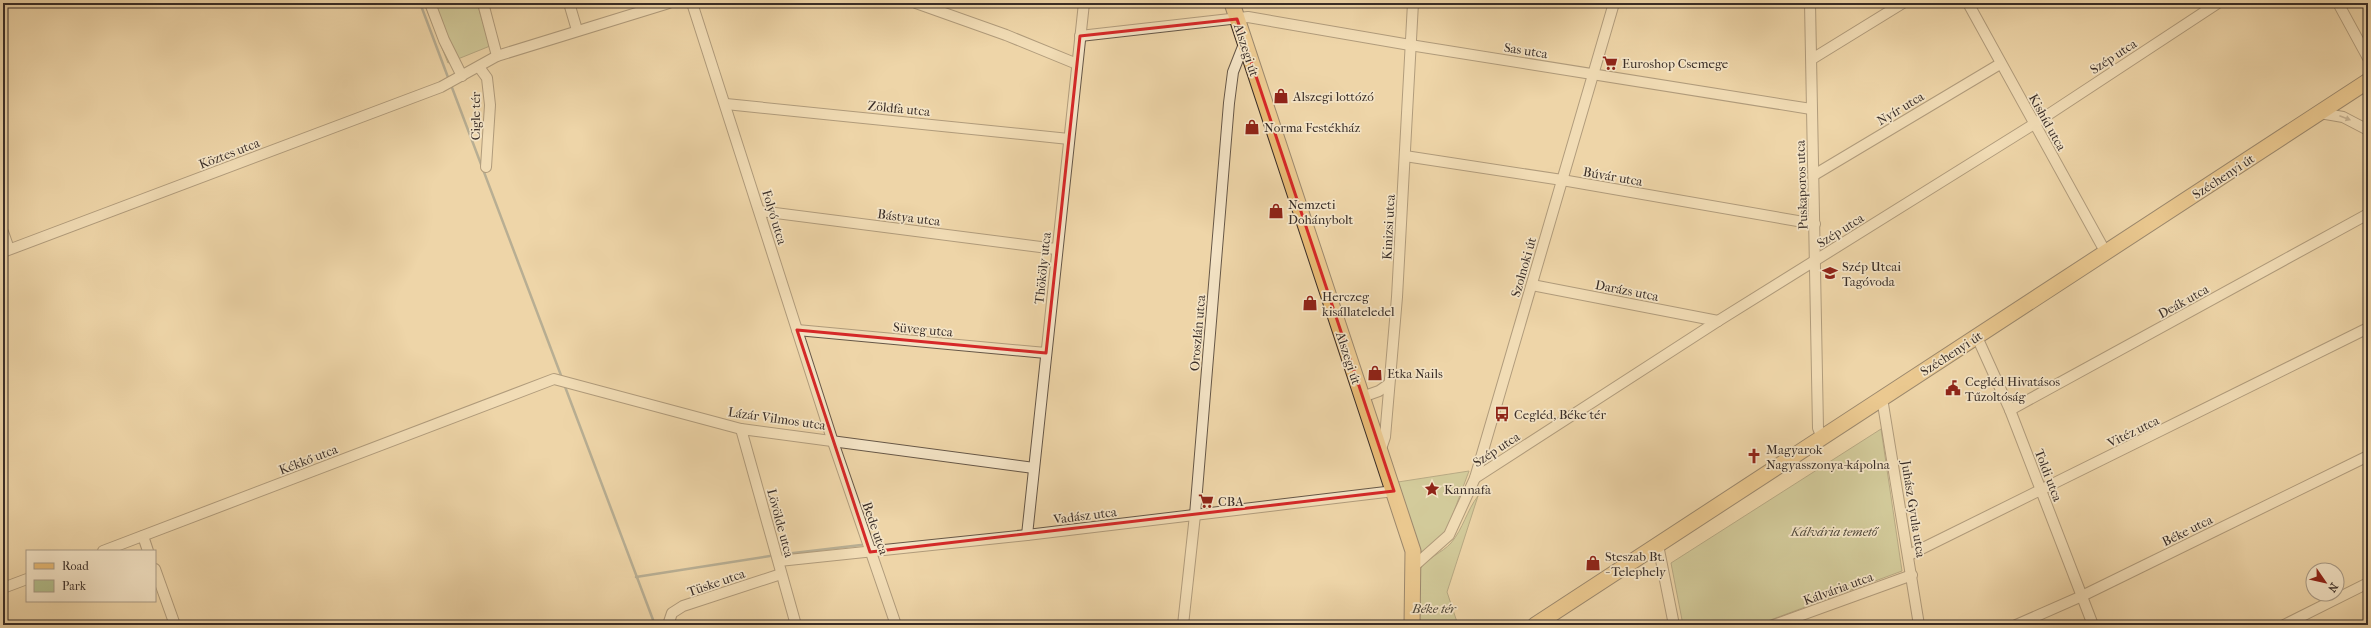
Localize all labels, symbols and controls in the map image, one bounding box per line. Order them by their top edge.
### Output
street label: Alszegi út [1231,21,1262,79]
street label: Szép utca [2087,35,2140,77]
street label: Sas utca [1503,40,1550,61]
supermarket icon: Euroshop Csemege [1601,54,1619,72]
place label: Euroshop Csemege [1622,56,1729,71]
shop icon: Alszegi lottózó [1272,87,1290,105]
street label: Nyír utca [1874,88,1927,128]
place label: Alszegi lottózó [1292,89,1374,104]
street label: Cigle tér [468,91,483,140]
street label: Kishíd utca [2026,91,2070,154]
street label: Zöldfa utca [867,98,932,119]
one-way arrow [2340,116,2352,122]
shop icon: Norma Festékház [1243,118,1261,136]
place label: Norma Festékház [1264,120,1360,135]
street label: Köztes utca [197,135,263,172]
street label: Puskaporos utca [1792,139,1811,230]
street label: Széchenyi út [2189,151,2257,202]
street label: Búvár utca [1582,164,1645,189]
street label: Folyó utca [759,188,790,247]
street label: Kinizsi utca [1379,193,1398,260]
place label: Nemzeti Dohánybolt [1288,197,1354,227]
shop icon: Nemzeti Dohánybolt [1267,202,1285,220]
street label: Bástya utca [877,206,942,229]
street label: Szép utca [1814,210,1867,251]
street label: Thököly utca [1031,230,1054,305]
street label: Szolnoki út [1508,235,1539,299]
place label: Szép Utcai Tagóvoda [1842,259,1901,289]
school or university icon: Szép Utcai Tagóvoda [1821,264,1839,282]
street label: Darázs utca [1594,277,1661,304]
street label: Deák utca [2155,281,2212,321]
place label: Herczeg kisállateledel [1322,289,1395,319]
street label: Oroszlán utca [1187,293,1208,372]
shop icon: Herczeg kisállateledel [1301,294,1319,312]
street label: Süveg utca [892,319,954,340]
street label: Széchenyi út [1917,328,1985,379]
street label: Alszegi út [1333,329,1364,387]
shop icon: Etka Nails [1366,364,1384,382]
place label: Etka Nails [1387,366,1443,381]
place label: Cegléd Hivatásos Tűzoltóság [1965,374,2060,404]
public building icon: Cegléd Hivatásos Tűzoltóság [1944,379,1962,397]
street label: Lázár Vilmos utca [727,404,828,433]
bus stop icon: Cegléd, Béke tér [1493,405,1511,423]
place label: Cegléd, Béke tér [1514,407,1607,422]
street label: Vitéz utca [2104,412,2162,451]
street label: Szép utca [1470,428,1523,470]
street label: Kékkő utca [277,441,341,478]
place label: Magyarok Nagyasszonya-kápolna [1766,442,1891,472]
church icon: Magyarok Nagyasszonya-kápolna [1745,447,1763,465]
street label: Toldi utca [2032,447,2066,504]
street label: Juhász Gyula utca [1898,458,1929,560]
place icon: Kannafa [1423,480,1441,498]
place label: Kannafa [1444,482,1492,497]
street label: Lövölde utca [764,487,797,560]
supermarket icon: CBA [1197,492,1215,510]
place label: CBA [1218,494,1244,509]
street label: Bede utca [860,500,892,557]
street label: Vadász utca [1052,504,1119,527]
street label: Béke utca [2160,511,2216,549]
park label: Kálvária temető [1790,524,1880,539]
place label: Steszab Bt. - Telephely [1605,549,1667,579]
legend [26,550,156,602]
shop icon: Steszab Bt. - Telephely [1584,554,1602,572]
text: Road [62,559,89,573]
north arrow [2305,562,2345,602]
street label: Tüske utca [685,565,748,599]
street label: Kálvária utca [1801,569,1876,608]
text: Park [62,579,87,593]
text: N [2325,580,2341,595]
park label: Béke tér [1411,601,1457,616]

